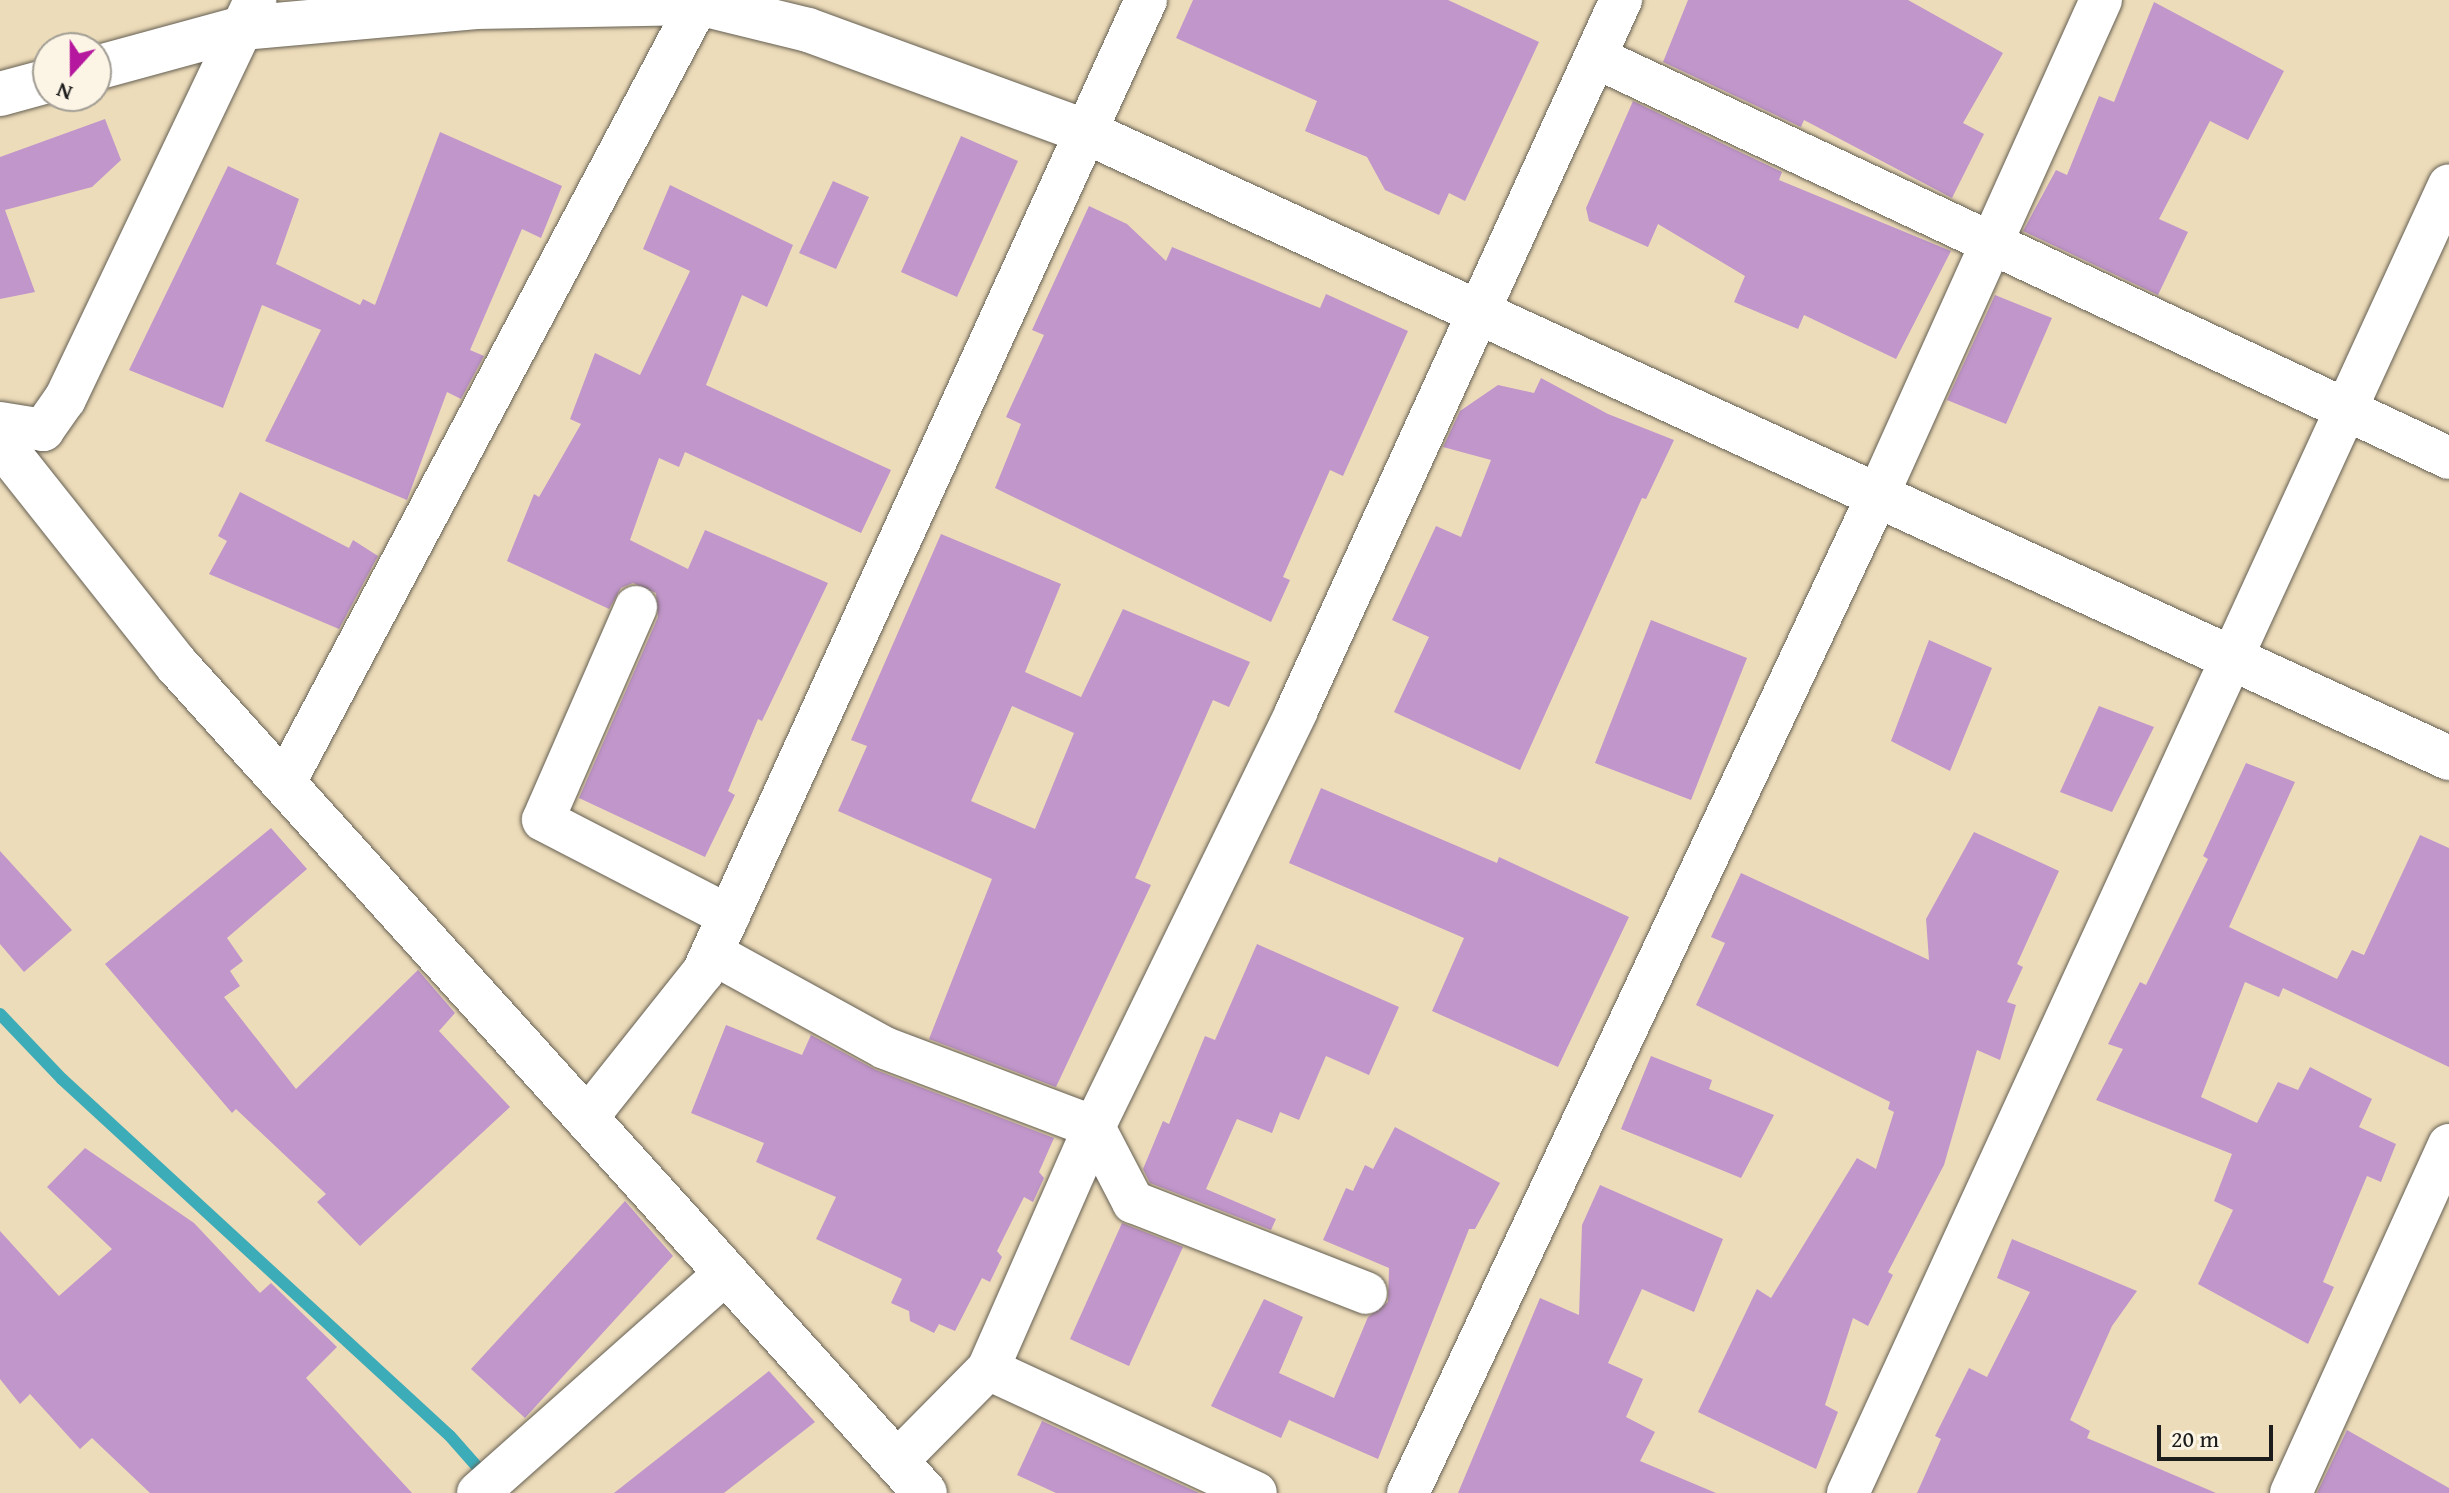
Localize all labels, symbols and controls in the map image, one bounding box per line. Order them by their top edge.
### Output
north arrow [32,32,112,112]
text: N [52,75,77,110]
scale bar [2161,1409,2277,1459]
text: 20 m [2171,1421,2219,1456]

